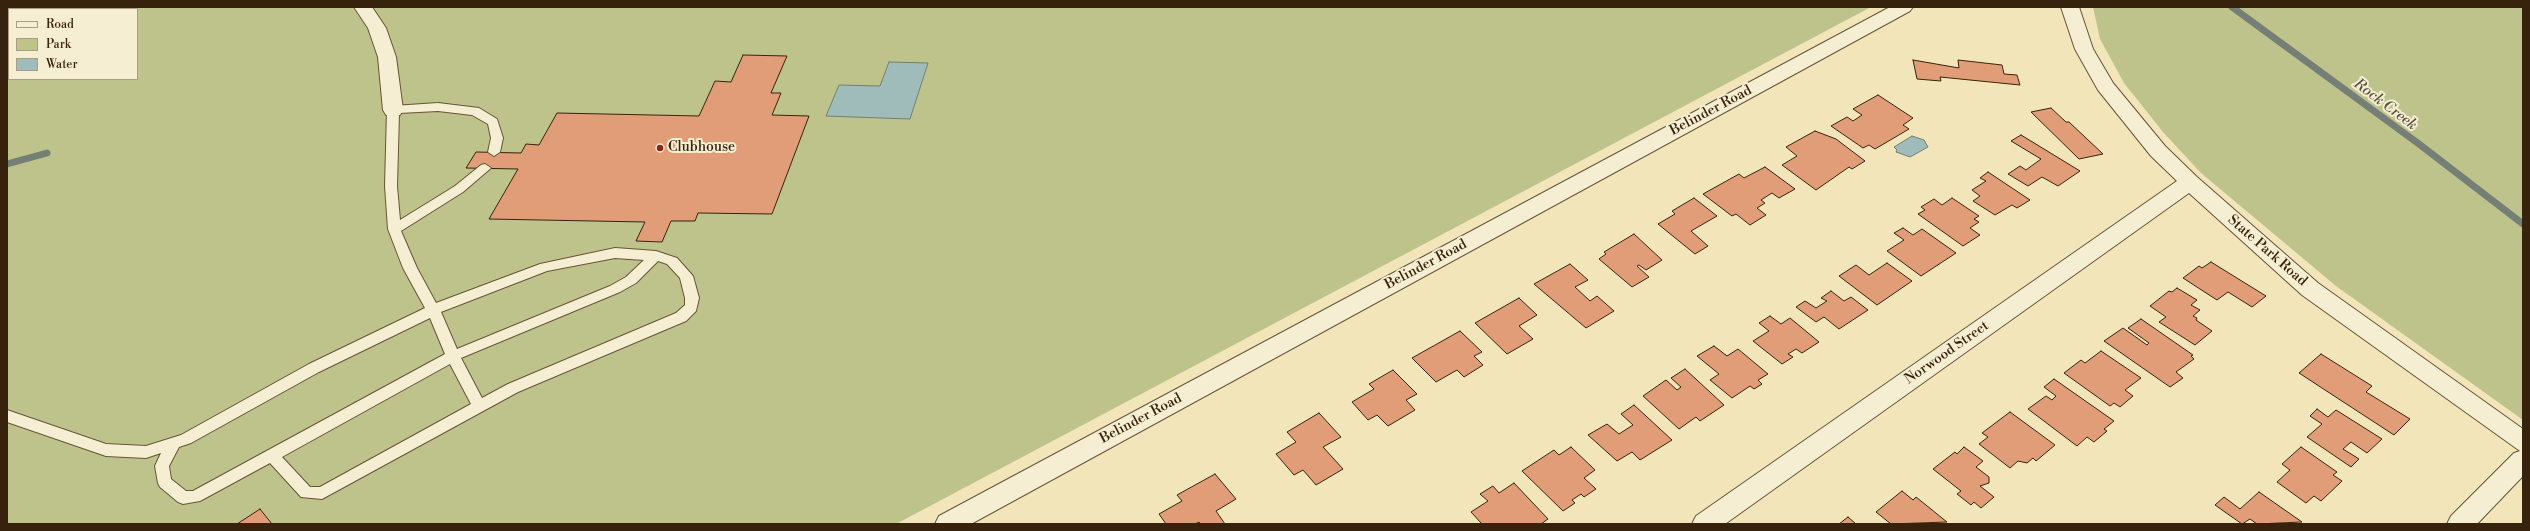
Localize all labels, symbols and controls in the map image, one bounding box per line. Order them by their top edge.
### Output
legend [8,8,138,80]
text: Road [46,17,74,32]
text: Park [46,37,71,52]
text: Water [46,57,78,72]
water label: Rock Creek [2350,75,2420,135]
street label: Belinder Road [1667,82,1755,140]
place label: Clubhouse [668,140,735,156]
marker: Clubhouse [655,143,665,153]
street label: State Park Road [2224,212,2310,290]
street label: Belinder Road [1382,236,1470,294]
street label: Norwood Street [1902,318,1992,388]
street label: Belinder Road [1097,390,1185,448]

